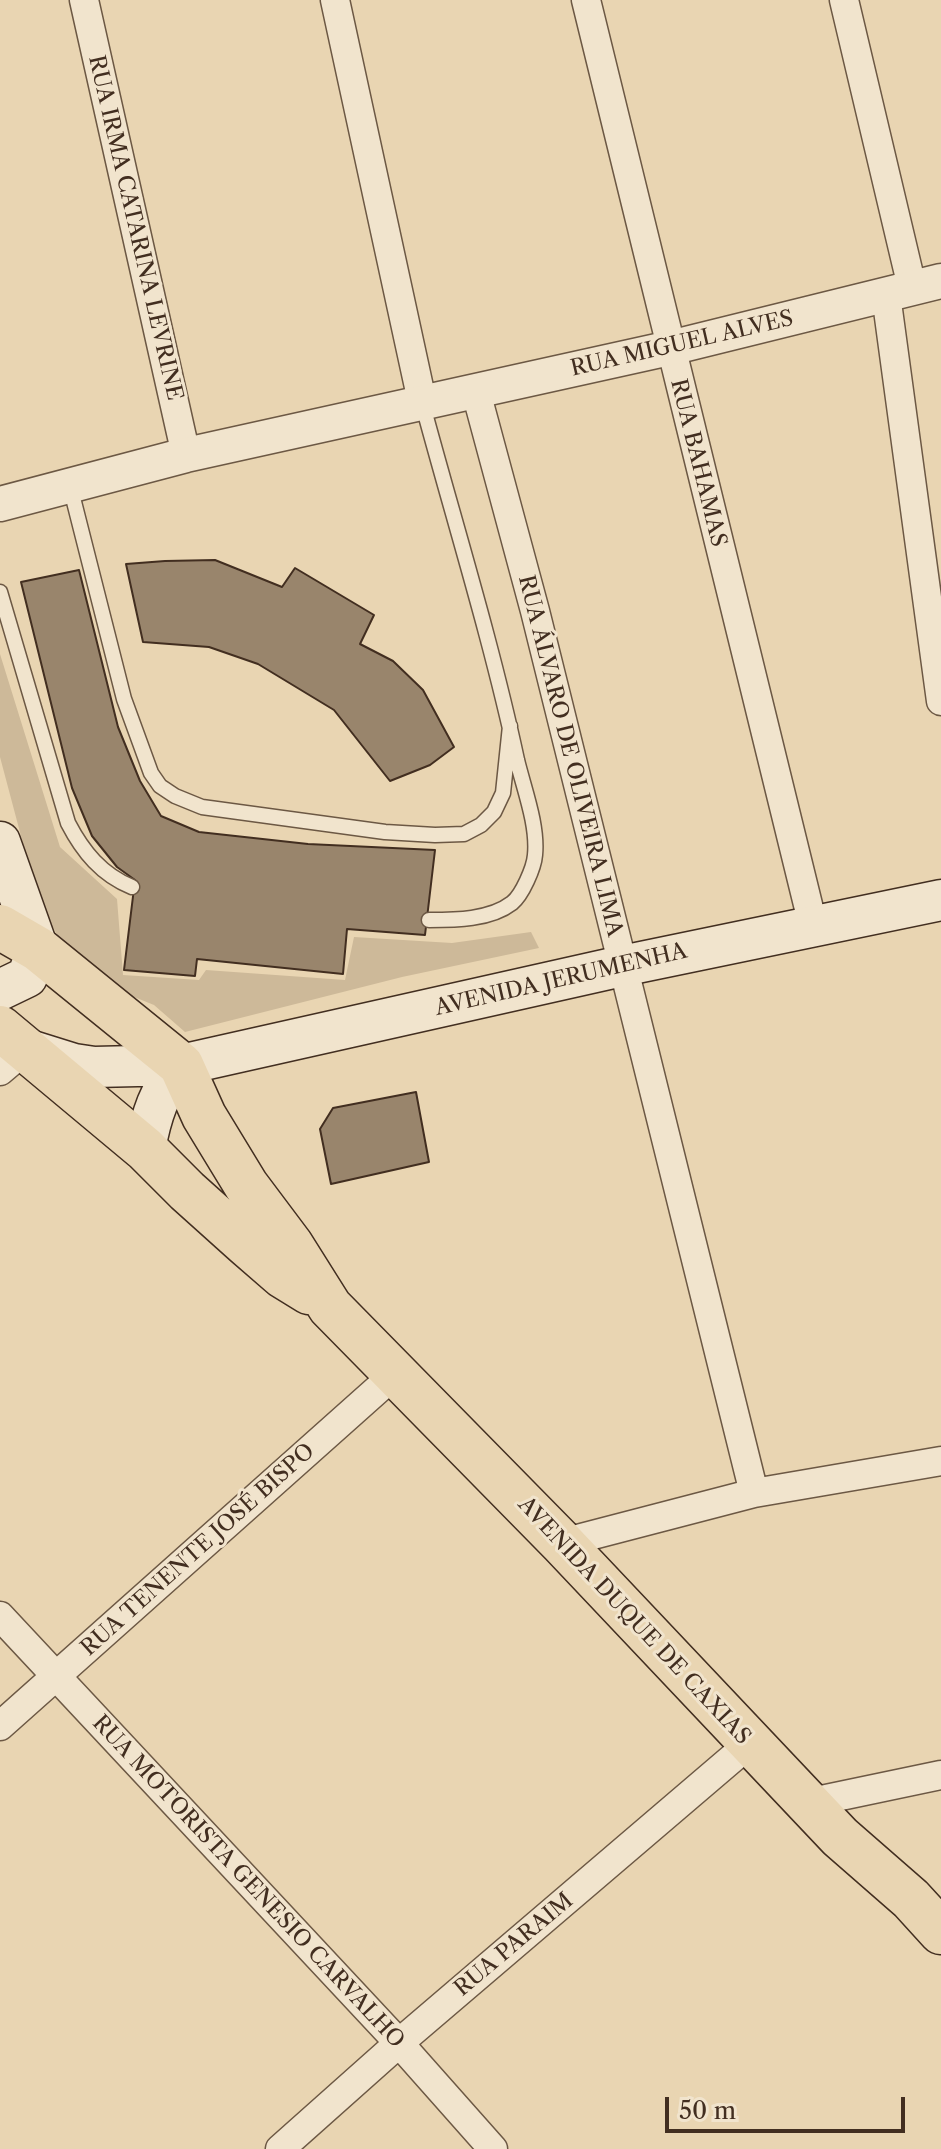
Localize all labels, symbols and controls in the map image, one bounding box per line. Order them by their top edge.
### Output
street label: RUA IRMA CATARINA LEVRINE [82,53,188,403]
street label: RUA MIGUEL ALVES [568,306,796,382]
street label: RUA BAHAMAS [664,376,732,550]
street label: RUA ÁLVARO DE OLIVEIRA LIMA [512,572,628,940]
street label: AVENIDA JERUMENHA [432,938,690,1022]
street label: RUA TENENTE JOSÉ BISPO [76,1438,320,1662]
street label: AVENIDA DUQUE DE CAXIAS [512,1492,756,1750]
street label: RUA MOTORISTA GENESIO CARVALHO [86,1710,410,2054]
street label: RUA PARAIM [449,1888,579,2002]
scale bar [669,2081,909,2131]
text: 50 m [679,2096,736,2125]

